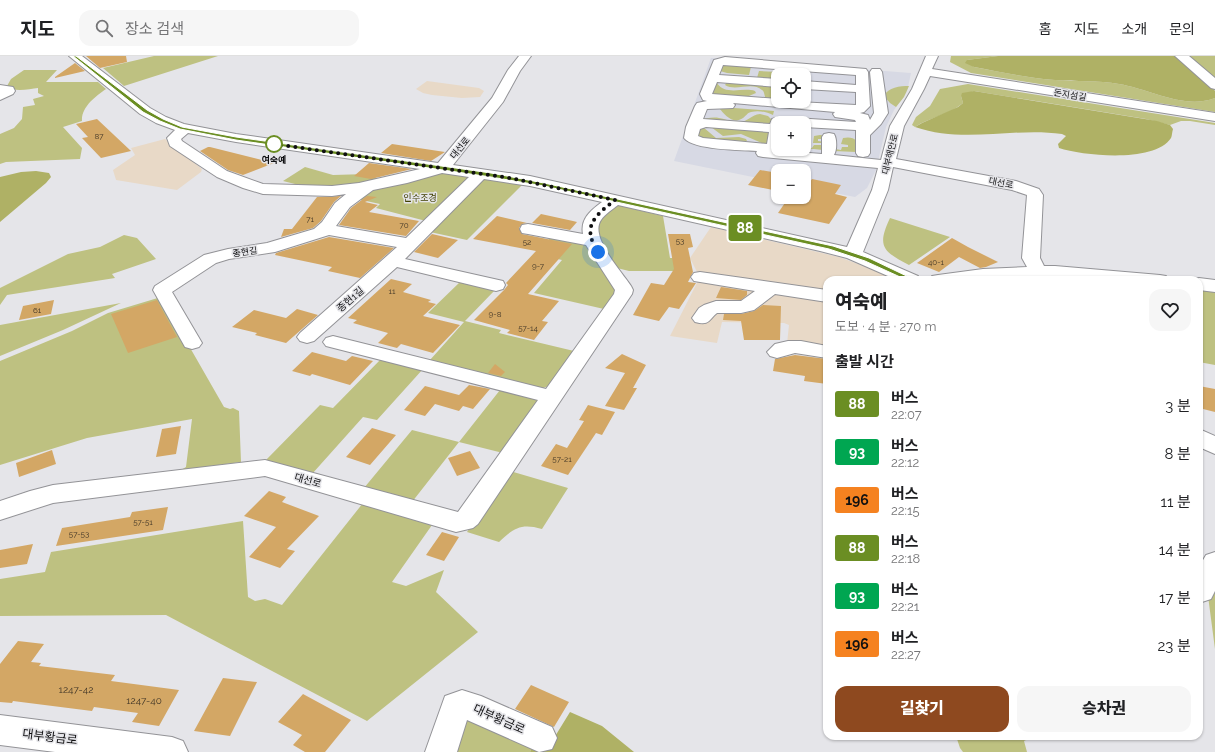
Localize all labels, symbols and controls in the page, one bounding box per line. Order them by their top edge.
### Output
search box [79,10,359,46]
icon: search [93,17,115,39]
text: 지도 [20,18,55,40]
text: 장소 검색 [125,20,184,38]
text: 홈 [1039,21,1052,37]
text: 지도 [1074,21,1099,37]
text: 소개 [1121,21,1147,37]
text: 문의 [1169,21,1195,37]
map controls [771,68,811,204]
button: locate [771,68,811,108]
street label: 돈지섬길 [1053,87,1087,103]
button: + [771,116,811,156]
house number: 87 [94,131,104,141]
street label: 대부해안로 [880,133,900,175]
marker: 여숙예 [265,135,283,153]
street label: 대선로 [448,135,472,161]
place label: 여숙예 [262,155,286,165]
button: − [771,164,811,204]
street label: 대선로 [988,176,1014,190]
park label: 인수조경 [403,193,437,203]
house number: 71 [306,214,314,224]
line badge: 88 [727,215,763,241]
house number: 70 [399,220,409,230]
text: 88 [737,220,753,236]
house number: 53 [676,236,684,246]
house number: 52 [523,237,531,247]
your location [588,242,608,262]
street label: 종현길 [232,245,258,259]
house number: 40-1 [928,257,945,267]
house number: 9-7 [532,261,545,271]
street label: 종현1길 [335,285,366,314]
house number: 11 [389,286,396,296]
button: heart [1149,289,1191,331]
text: 여숙예 [835,290,887,312]
house number: 61 [33,305,42,315]
house number: 9-8 [489,309,502,319]
text: 도보 · 4 분 · 270 m [835,319,936,334]
house number: 57-14 [518,323,538,333]
text: 출발 시간 [835,353,894,371]
text: 버스 [891,389,919,407]
text: 88 [849,396,865,412]
text: 3 분 [1165,397,1191,415]
text: 22:07 [891,407,922,422]
text: 버스 [891,437,919,455]
text: 93 [849,444,865,460]
text: 8 분 [1164,445,1191,463]
house number: 57-21 [552,454,572,464]
text: 22:12 [891,455,919,470]
street label: 대선로 [293,471,323,490]
text: 버스 [891,485,919,503]
text: 196 [845,492,869,508]
text: 11 분 [1161,493,1191,511]
text: 22:15 [891,503,920,518]
house number: 57-51 [133,517,153,527]
house number: 57-53 [69,529,89,539]
text: 버스 [891,533,919,551]
text: 88 [849,540,865,556]
text: 14 분 [1159,541,1191,559]
text: 22:18 [891,551,920,566]
text: 버스 [891,581,919,599]
text: 93 [849,588,865,604]
text: 17 분 [1159,589,1191,607]
text: 22:21 [891,599,919,614]
text: 버스 [891,629,919,647]
text: 196 [845,636,869,652]
text: 23 분 [1158,637,1191,655]
text: 22:27 [891,647,921,662]
house number: 1247-42 [59,684,93,695]
button: 길찾기 [835,686,1009,732]
button: 승차권 [1017,686,1191,732]
house number: 1247-40 [126,695,162,706]
street label: 대부황금로 [471,701,527,737]
street label: 대부황금로 [22,727,78,747]

